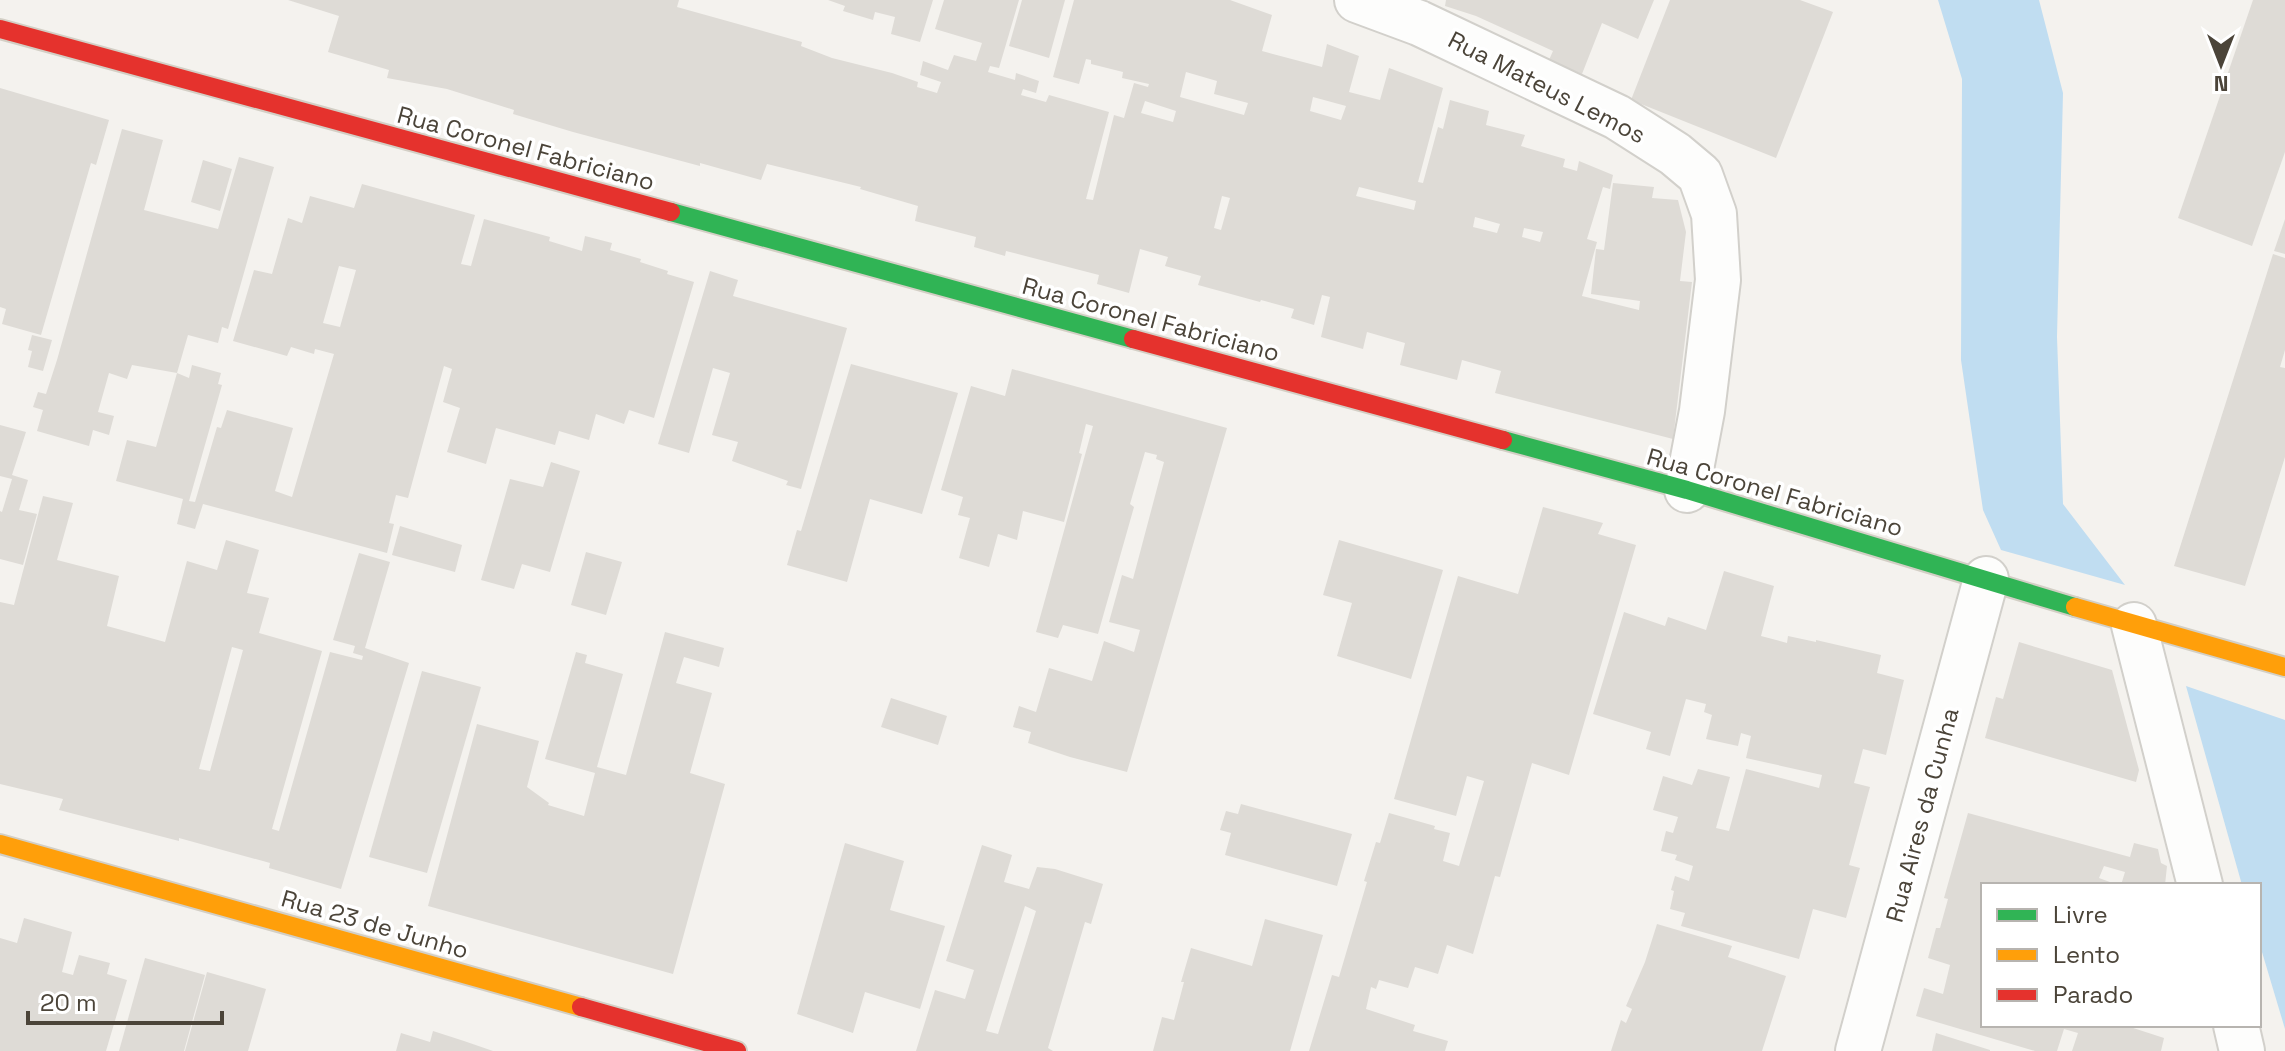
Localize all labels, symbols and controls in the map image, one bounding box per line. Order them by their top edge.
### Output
street label: Rua Mateus Lemos [1443,24,1651,150]
north arrow [2181,24,2261,104]
text: N [2214,70,2228,98]
street label: Rua Coronel Fabriciano [394,99,658,197]
street label: Rua Coronel Fabriciano [1019,270,1283,368]
street label: Rua Coronel Fabriciano [1643,441,1907,543]
street label: Rua Aires da Cunha [1878,704,1966,926]
street label: Rua 23 de Junho [278,882,472,966]
legend [1981,883,2261,1027]
text: Livre [2053,899,2108,930]
text: Lento [2053,939,2120,970]
scale bar [28,975,222,1025]
text: Parado [2053,979,2133,1010]
text: 20 m [40,987,97,1018]

